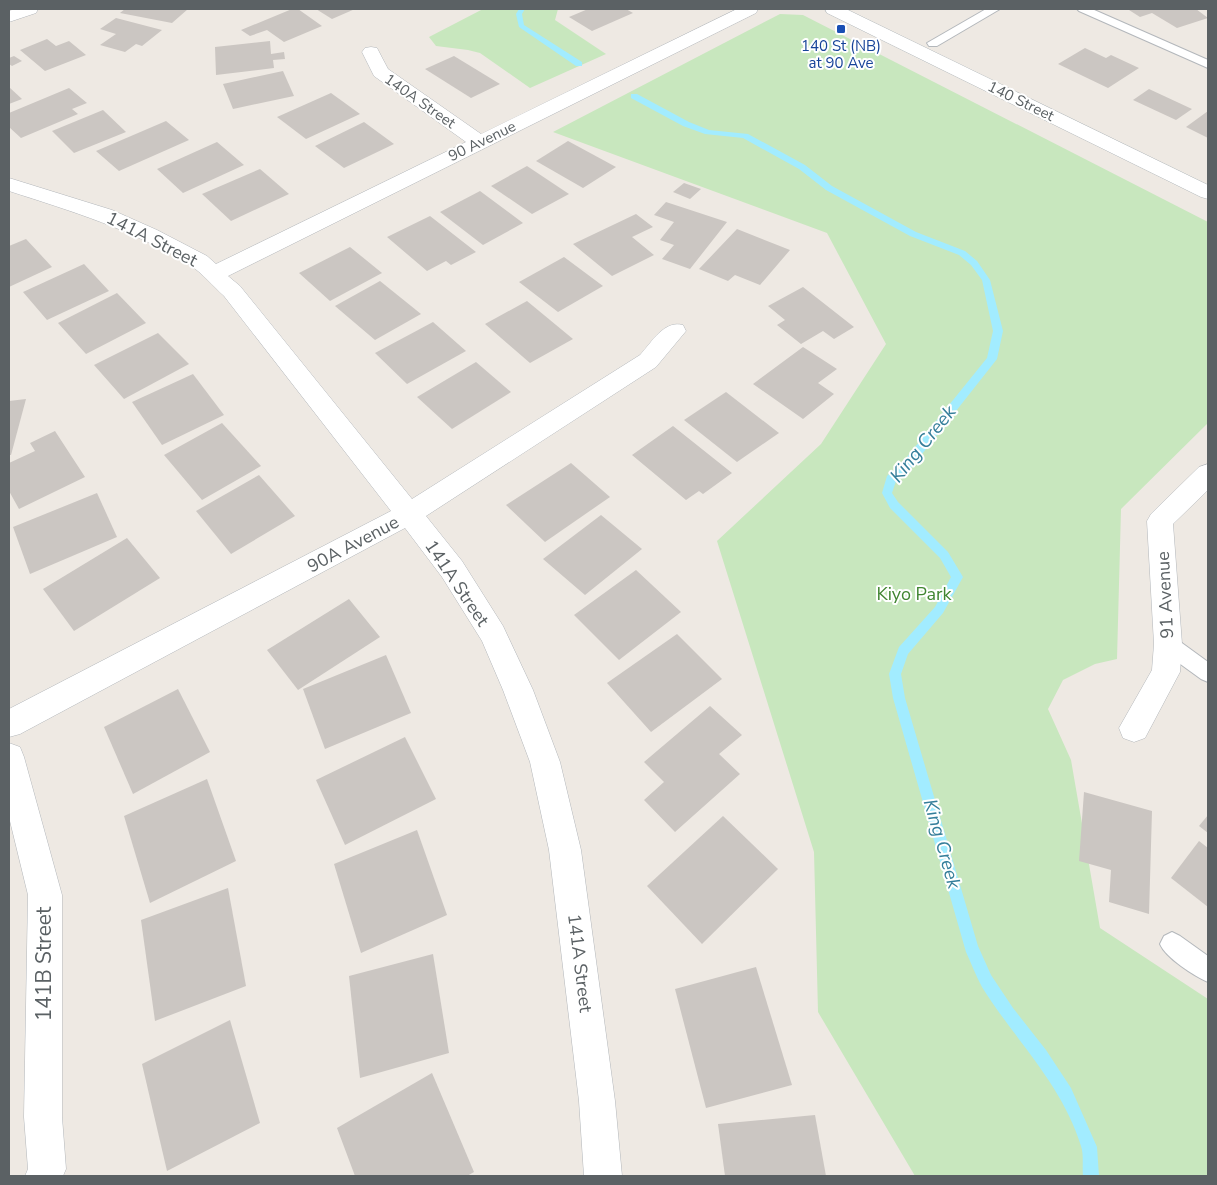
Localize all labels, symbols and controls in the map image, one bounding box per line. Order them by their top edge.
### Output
marker: 140 St (NB) at 90 Ave [835,23,847,35]
place label: 140 St (NB) at 90 Ave [801,36,881,73]
street label: 140A Street [380,69,460,133]
street label: 140 Street [984,76,1058,126]
street label: 90 Avenue [445,116,519,166]
street label: 141A Street [102,206,202,273]
water label: King Creek [884,400,962,488]
street label: 90A Avenue [303,510,403,578]
street label: 141A Street [419,535,495,631]
street label: 91 Avenue [1151,551,1179,639]
park label: Kiyo Park [876,582,953,606]
water label: King Creek [917,796,967,892]
street label: 141B Street [30,906,58,1021]
street label: 141A Street [562,912,598,1014]

